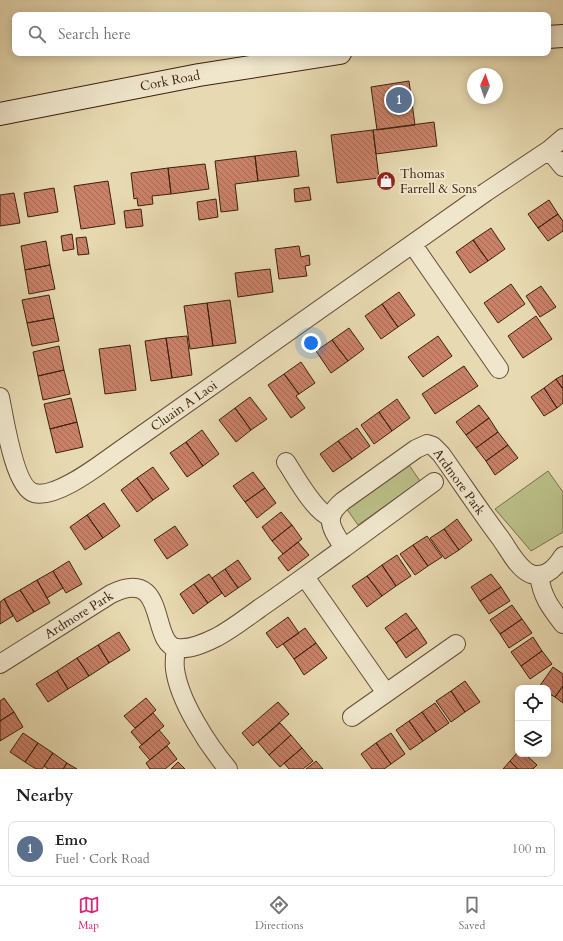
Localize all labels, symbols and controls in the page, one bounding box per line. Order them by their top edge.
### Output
search box [12,12,551,56]
icon: search [26,23,48,45]
text: Search here [58,24,131,44]
street label: Cork Road [138,66,202,96]
north arrow [467,68,503,104]
pin: 1 [386,85,412,115]
place label: Thomas Farrell & Sons [400,165,477,198]
shop icon: Thomas Farrell & Sons [375,170,397,192]
your location [301,333,321,353]
street label: Cluain A Laoi [147,376,221,436]
street label: Ardmore Park [429,445,489,519]
street label: Ardmore Park [41,587,117,643]
map controls [515,685,551,757]
button: locate [515,685,551,721]
button: layers [515,721,551,757]
text: Nearby [16,784,73,807]
text: Emo [55,830,87,850]
text: 1 [27,840,33,858]
text: 100 m [512,840,546,858]
text: Fuel · Cork Road [55,850,150,868]
tab: Map [78,894,100,933]
tab: Directions [255,894,303,933]
tab: Saved [459,894,485,933]

